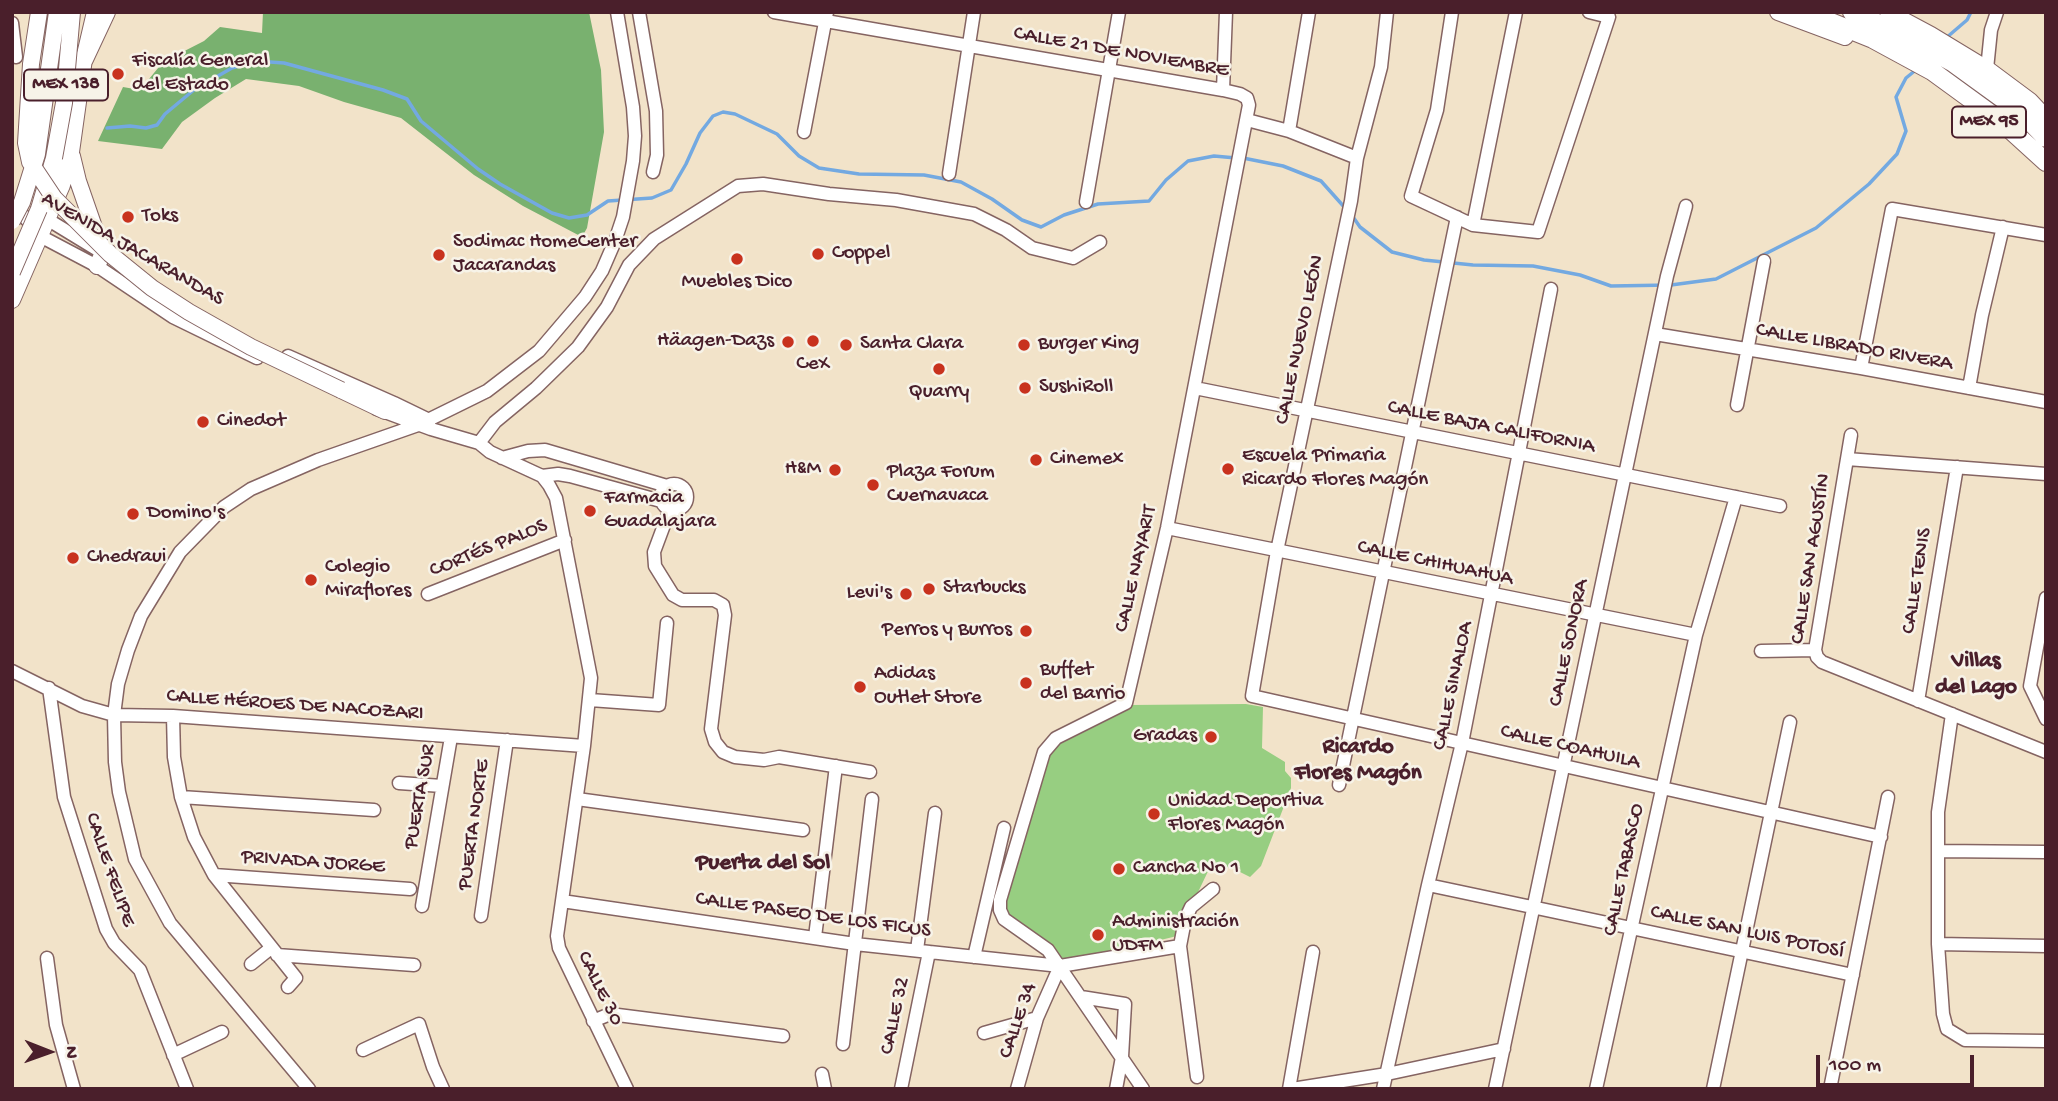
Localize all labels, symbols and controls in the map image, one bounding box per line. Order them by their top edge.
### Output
street label: CALLE 21 DE NOVIEMBRE [1011,22,1231,84]
place label: Fiscalía General del Estado [132,49,268,99]
marker: Fiscalía General del Estado [110,66,126,82]
road number: MEX 138 [24,69,108,100]
road number: MEX 95 [1952,106,2026,138]
street label: AVENIDA JACARANDAS [36,187,228,313]
place label: Toks [142,204,178,230]
marker: Toks [120,209,136,225]
place label: Sodimac HomeCenter Jacarandas [453,230,637,280]
place label: Coppel [832,241,890,267]
marker: Coppel [810,246,826,262]
marker: Sodimac HomeCenter Jacarandas [431,247,447,263]
marker: Muebles Dico [729,251,745,267]
street label: CALLE NUEVO LEÓN [1271,253,1331,427]
place label: Muebles Dico [682,270,792,296]
street label: CALLE LIBRADO RIVERA [1754,318,1954,378]
place label: Häagen-Dazs [657,329,774,355]
place label: Santa Clara [860,332,963,358]
place label: Burger King [1038,332,1139,358]
marker: CeX [805,333,821,349]
marker: Häagen-Dazs [780,334,796,350]
marker: Santa Clara [838,337,854,353]
marker: Burger King [1016,337,1032,353]
place label: CeX [796,352,830,378]
marker: Quarry [931,361,947,377]
place label: SushiRoll [1039,375,1113,401]
place label: Quarry [909,380,969,406]
marker: SushiRoll [1017,380,1033,396]
street label: CALLE BAJA CALIFORNIA [1385,396,1597,460]
place label: Cinedot [217,409,286,435]
marker: Cinedot [195,414,211,430]
place label: Escuela Primaria Ricardo Flores Magón [1242,444,1428,494]
place label: Cinemex [1050,447,1124,473]
marker: Cinemex [1028,452,1044,468]
place label: H&M [785,457,821,483]
place label: Plaza Forum Cuernavaca [887,460,995,510]
marker: Escuela Primaria Ricardo Flores Magón [1220,461,1236,477]
marker: H&M [827,462,843,478]
street label: CALLE SAN AGUSTÍN [1786,472,1838,646]
marker: Plaza Forum Cuernavaca [865,477,881,493]
place label: Farmacia Guadalajara [604,486,716,536]
place label: Domino's [147,501,225,527]
marker: Farmacia Guadalajara [582,503,598,519]
street label: CALLE NAYARIT [1110,503,1164,635]
marker: Domino's [125,506,141,522]
street label: CORTÉS PALOS [426,514,552,584]
street label: CALLE TENIS [1897,526,1939,636]
street label: CALLE CHIHUAHUA [1355,535,1515,593]
place label: Chedraui [87,545,166,571]
marker: Chedraui [65,550,81,566]
place label: Colegio Miraflores [325,555,411,605]
marker: Colegio Miraflores [303,572,319,588]
place label: Starbucks [943,576,1026,602]
street label: CALLE SONORA [1544,577,1596,709]
place label: Levi's [847,581,892,607]
marker: Starbucks [921,581,937,597]
marker: Levi's [898,586,914,602]
place label: Perros y Burros [882,618,1012,644]
street label: CALLE SINALOA [1428,619,1480,753]
marker: Perros y Burros [1018,623,1034,639]
district label: Villas del Lago [1935,648,2017,702]
place label: Buffet del Barrio [1040,658,1125,708]
place label: Adidas Outlet Store [874,662,982,712]
marker: Buffet del Barrio [1018,675,1034,691]
marker: Adidas Outlet Store [852,679,868,695]
street label: CALLE HÉROES DE NACOZARI [166,684,424,728]
street label: CALLE COAHUILA [1498,720,1642,776]
place label: Gradas [1133,724,1197,750]
marker: Gradas [1203,729,1219,745]
district label: Ricardo Flores Magón [1294,734,1422,788]
street label: PUERTA SUR [399,743,443,851]
street label: PUERTA NORTE [453,758,497,892]
place label: Unidad Deportiva Flores Magón [1168,789,1323,839]
street label: CALLE TABASCO [1599,802,1651,938]
marker: Unidad Deportiva Flores Magón [1146,806,1162,822]
street label: CALLE FELIPE [78,810,140,930]
street label: PRIVADA JORGE [240,845,386,881]
district label: Puerta del Sol [696,850,830,878]
place label: Cancha No 1 [1133,856,1239,882]
marker: Cancha No 1 [1111,861,1127,877]
street label: CALLE PASEO DE LOS FICUS [694,887,932,945]
street label: CALLE SAN LUIS POTOSÍ [1648,900,1846,966]
place label: Administración UDFM [1112,910,1239,960]
marker: Administración UDFM [1090,927,1106,943]
street label: CALLE 30 [570,948,628,1030]
street label: CALLE 32 [876,975,916,1057]
street label: CALLE 34 [994,980,1044,1062]
north arrow [14,1017,84,1087]
scale bar [1820,1042,1978,1086]
text: N [59,1046,82,1059]
text: 100 m [1829,1054,1881,1079]

